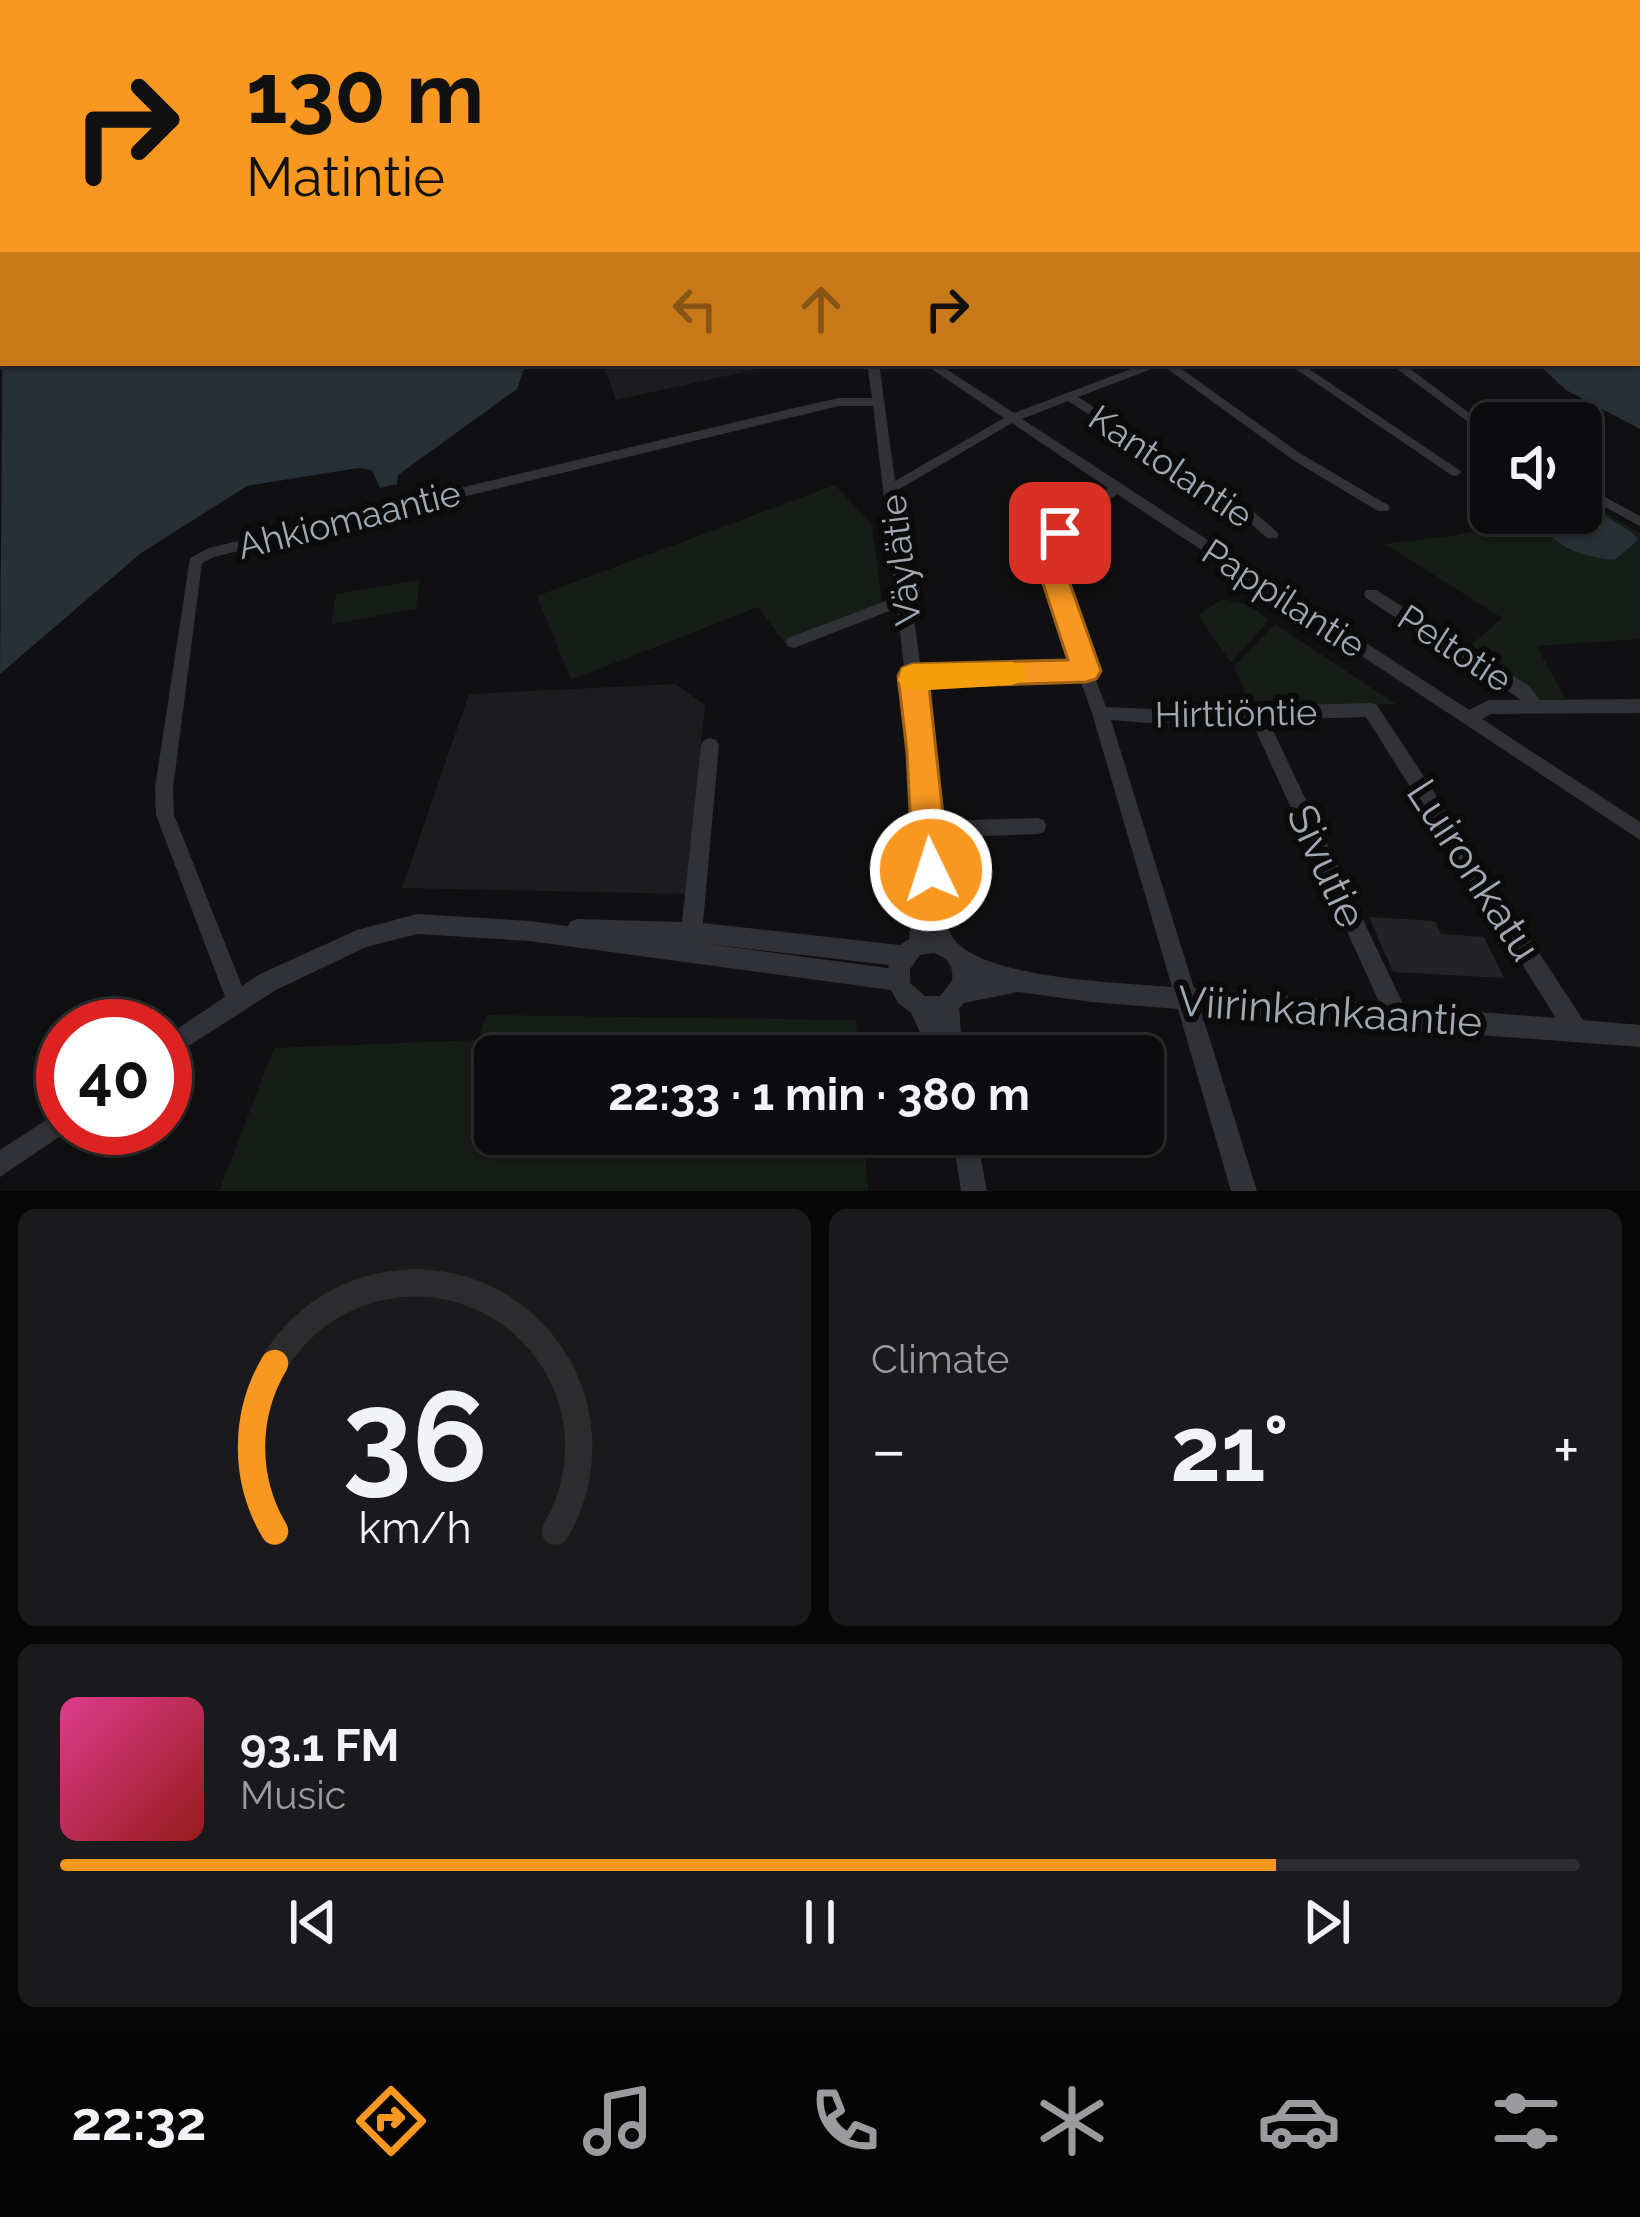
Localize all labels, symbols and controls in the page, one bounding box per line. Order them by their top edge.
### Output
text: 130 m [246,44,484,143]
icon: right [48,48,204,204]
text: Matintie [246,145,445,209]
icon: left [662,276,728,342]
icon: ahead [788,276,854,342]
icon: right [914,276,980,342]
street label: Kantolantie [1081,396,1261,536]
map controls [1470,402,1602,534]
button: sound [1470,402,1602,534]
street label: Ahkiomaantie [233,471,465,567]
pin [1009,482,1111,584]
street label: Väylätie [871,492,929,628]
icon: arrive [1027,500,1093,566]
street label: Pappilantie [1195,530,1373,666]
street label: Peltotie [1390,596,1520,700]
street label: Hirttiöntie [1154,691,1318,735]
street label: Luironkatu [1397,771,1550,970]
street label: Sivutie [1277,797,1376,935]
position arrow [868,807,994,933]
street label: Viirinkankaantie [1176,976,1484,1047]
speed limit sign: 40 [36,999,192,1155]
text: 22:33 · 1 min · 380 m [608,1068,1030,1121]
text: Climate [871,1336,1009,1382]
text: 36 [342,1363,487,1509]
text: 21° [1170,1396,1289,1502]
text: − [871,1411,907,1488]
text: + [1553,1411,1580,1488]
text: km/h [358,1502,471,1552]
text: 93.1 FM [240,1719,400,1772]
text: Music [240,1772,346,1818]
icon: previous [280,1889,346,1955]
icon: pause [787,1889,853,1955]
icon: next [1294,1889,1360,1955]
icon: directions [349,2079,433,2163]
icon: music [576,2079,660,2163]
icon: phone [803,2079,887,2163]
icon: climate [1030,2079,1114,2163]
icon: car [1257,2079,1341,2163]
icon: filters [1484,2079,1568,2163]
text: 22:32 [72,2089,206,2153]

